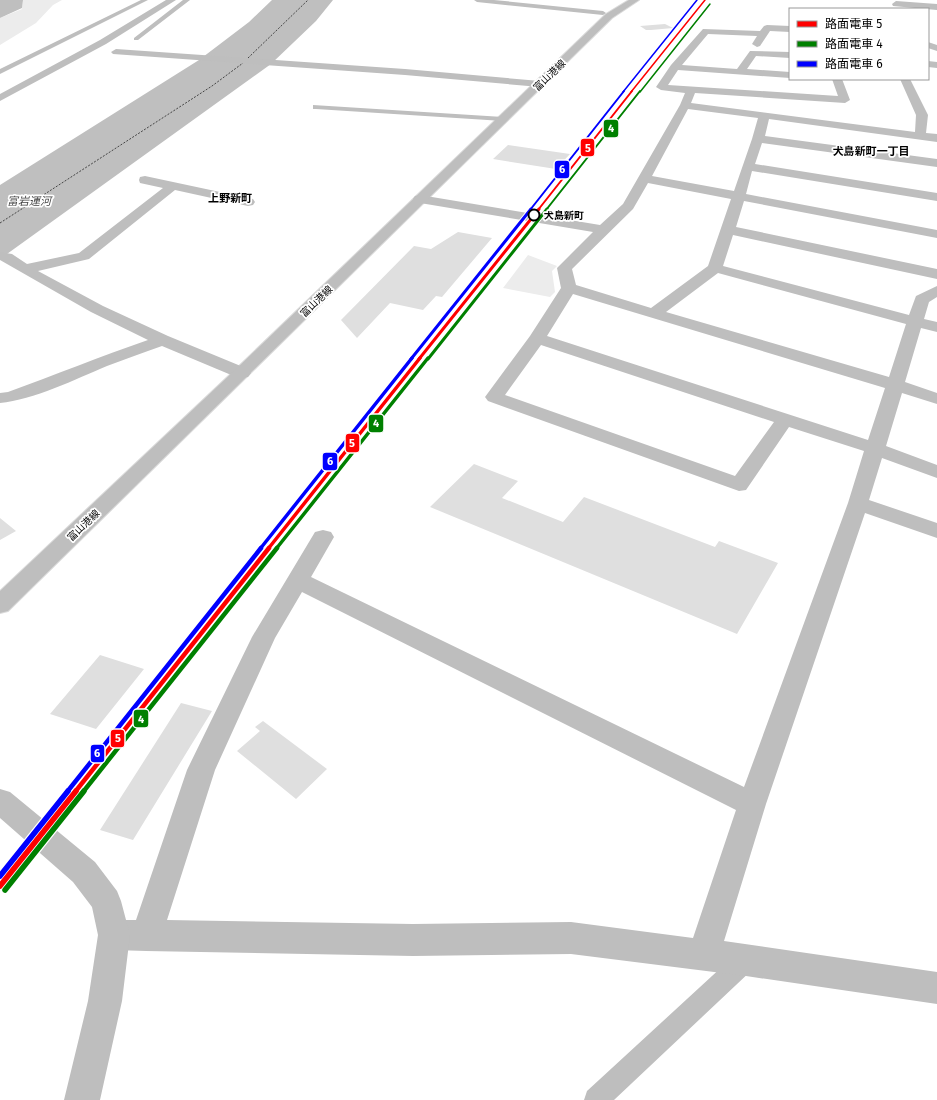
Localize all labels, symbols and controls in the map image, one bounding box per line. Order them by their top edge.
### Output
legend [789,8,929,80]
text: 路面電車 5 [825,17,882,31]
text: 路面電車 4 [825,37,883,51]
text: 路面電車 6 [825,57,883,71]
street label: 富山港線 [531,58,568,94]
line badge: 4 [603,119,619,138]
text: 4 [608,122,614,135]
line badge: 5 [580,138,595,157]
text: 5 [585,142,591,155]
district label: 犬島新町一丁目 [833,145,910,158]
line badge: 6 [554,160,570,179]
text: 6 [559,163,565,176]
district label: 上野新町 [208,192,252,205]
water label: 富岩運河 [7,195,53,208]
marker: 犬島新町 [527,208,541,222]
place label: 犬島新町 [544,210,584,222]
street label: 富山港線 [298,284,335,320]
line badge: 4 [368,414,384,433]
text: 4 [373,417,379,430]
line badge: 5 [345,433,360,453]
text: 5 [349,437,355,450]
line badge: 6 [322,452,338,471]
text: 6 [327,455,333,468]
street label: 富山港線 [65,508,102,544]
line badge: 4 [133,709,149,728]
text: 4 [138,713,144,726]
line badge: 5 [110,729,125,748]
text: 5 [115,732,121,745]
line badge: 6 [90,744,105,763]
text: 6 [94,747,100,760]

